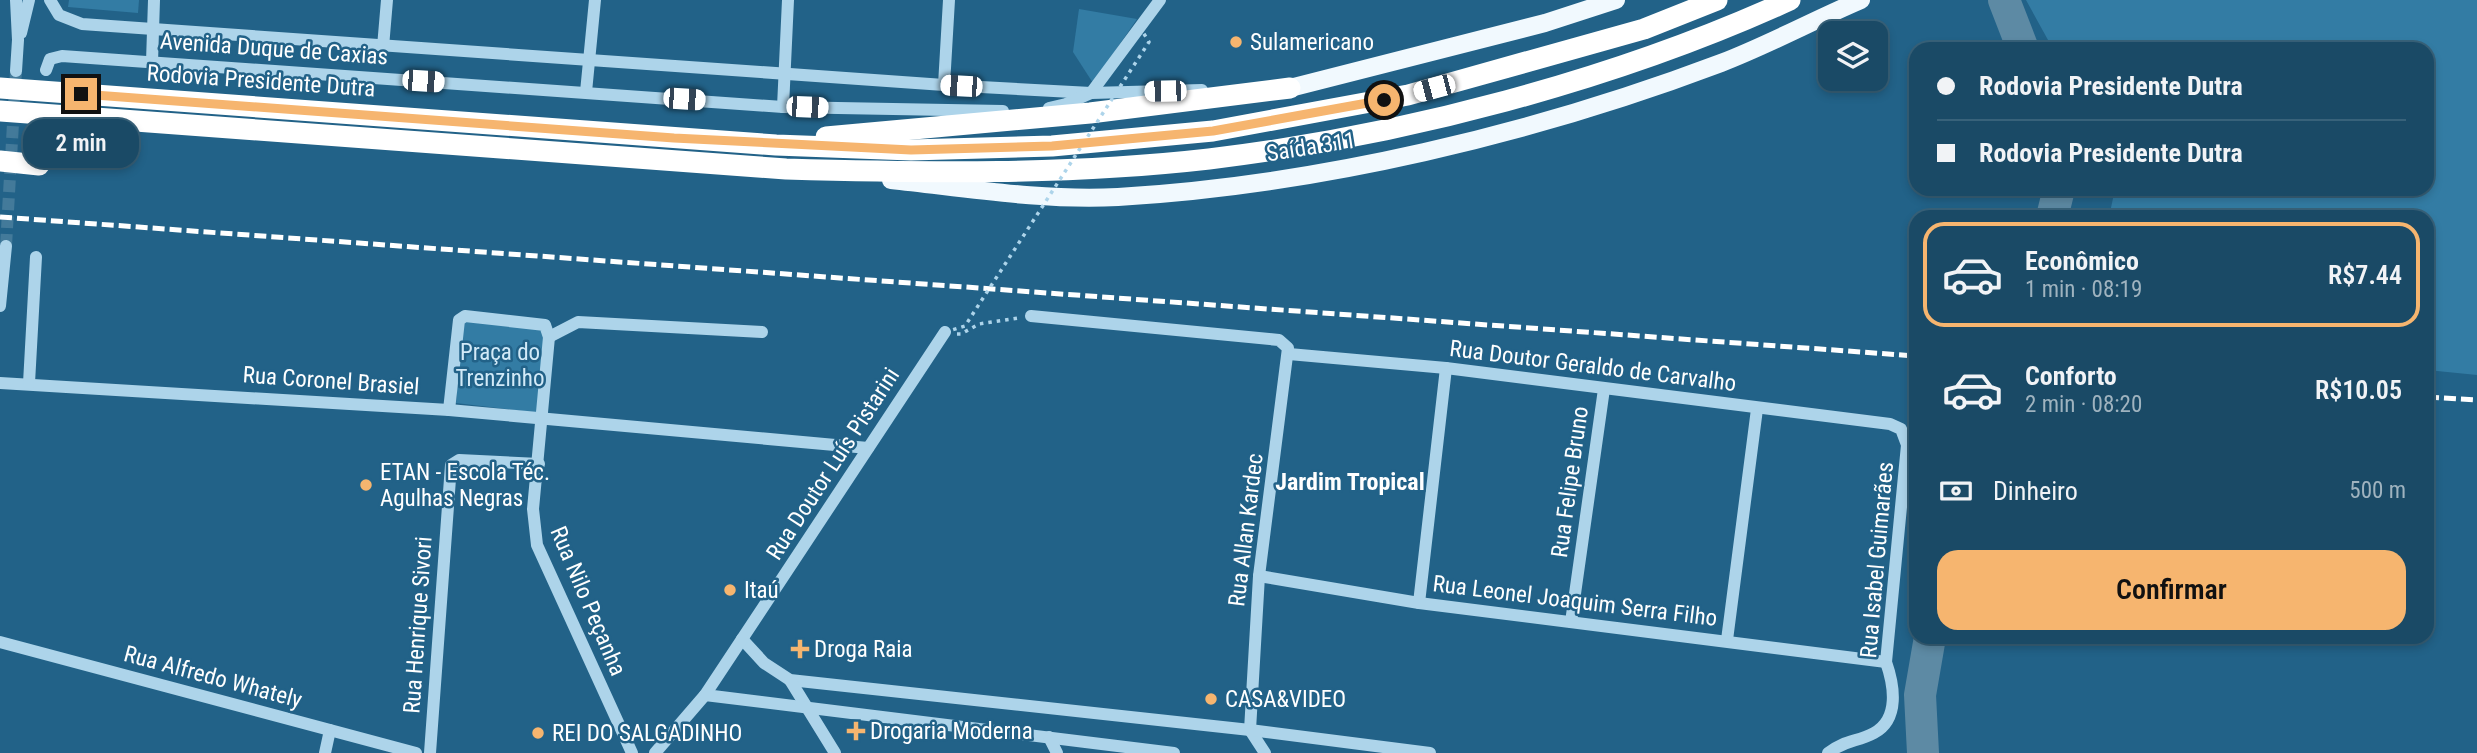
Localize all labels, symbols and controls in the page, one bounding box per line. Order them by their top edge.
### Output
map controls [1818,21,1888,91]
button: layers [1818,21,1888,91]
street label: Avenida Duque de Caxias [159,28,389,70]
place label: Sulamericano [1250,29,1374,56]
marker: Sulamericano [1228,34,1244,50]
street label: Rodovia Presidente Dutra [146,60,376,102]
car [402,69,445,93]
text: Rodovia Presidente Dutra [1979,71,2243,101]
car [1411,72,1458,104]
car [940,74,983,98]
route end [65,78,97,110]
car [1144,80,1187,102]
route start [1368,84,1400,116]
car [663,87,706,111]
car [786,96,829,118]
callout: 2 min [23,119,139,168]
street label: Saída 311 [1264,127,1358,167]
text: 2 min [56,130,106,157]
text: Rodovia Presidente Dutra [1979,138,2243,168]
icon: car [1941,243,2004,306]
text: Econômico [2025,246,2139,276]
text: R$7.44 [2328,260,2402,290]
text: 1 min · 08:19 [2025,276,2142,303]
street label: Rua Doutor Geraldo de Carvalho [1448,335,1738,397]
park label: Praça do Trenzinho [455,339,545,392]
icon: car [1941,358,2004,421]
street label: Rua Coronel Brasiel [242,361,420,401]
text: Conforto [2025,361,2117,391]
street label: Rua Doutor Luís Pistarini [761,363,905,565]
text: R$10.05 [2315,375,2402,405]
text: 2 min · 08:20 [2025,391,2142,418]
street label: Rua Felipe Bruno [1546,405,1594,559]
street label: Rua Allan Kardec [1223,452,1269,608]
place label: ETAN - Escola Téc. Agulhas Negras [380,459,550,512]
street label: Rua Isabel Guimarães [1855,461,1899,659]
district label: Jardim Tropical [1275,468,1425,496]
icon: cash [1937,472,1975,510]
text: Dinheiro [1993,476,2078,506]
marker: ETAN - Escola Téc. Agulhas Negras [358,477,374,493]
text: 500 m [2349,477,2406,504]
street label: Rua Nilo Peçanha [544,522,632,680]
street label: Rua Henrique Sivori [398,536,438,714]
button: Confirmar [1937,550,2406,630]
street label: Rua Leonel Joaquim Serra Filho [1431,570,1719,632]
place label: Itaú [744,577,779,604]
marker: Itaú [722,582,738,598]
place label: Droga Raia [814,636,913,663]
street label: Rua Alfredo Whately [121,640,305,714]
marker: Droga Raia [792,641,808,657]
place label: CASA&VIDEO [1225,686,1346,713]
marker: CASA&VIDEO [1203,691,1219,707]
place label: Drogaria Moderna [870,718,1033,745]
place label: REI DO SALGADINHO [552,720,742,747]
marker: Drogaria Moderna [848,723,864,739]
marker: REI DO SALGADINHO [530,725,546,741]

